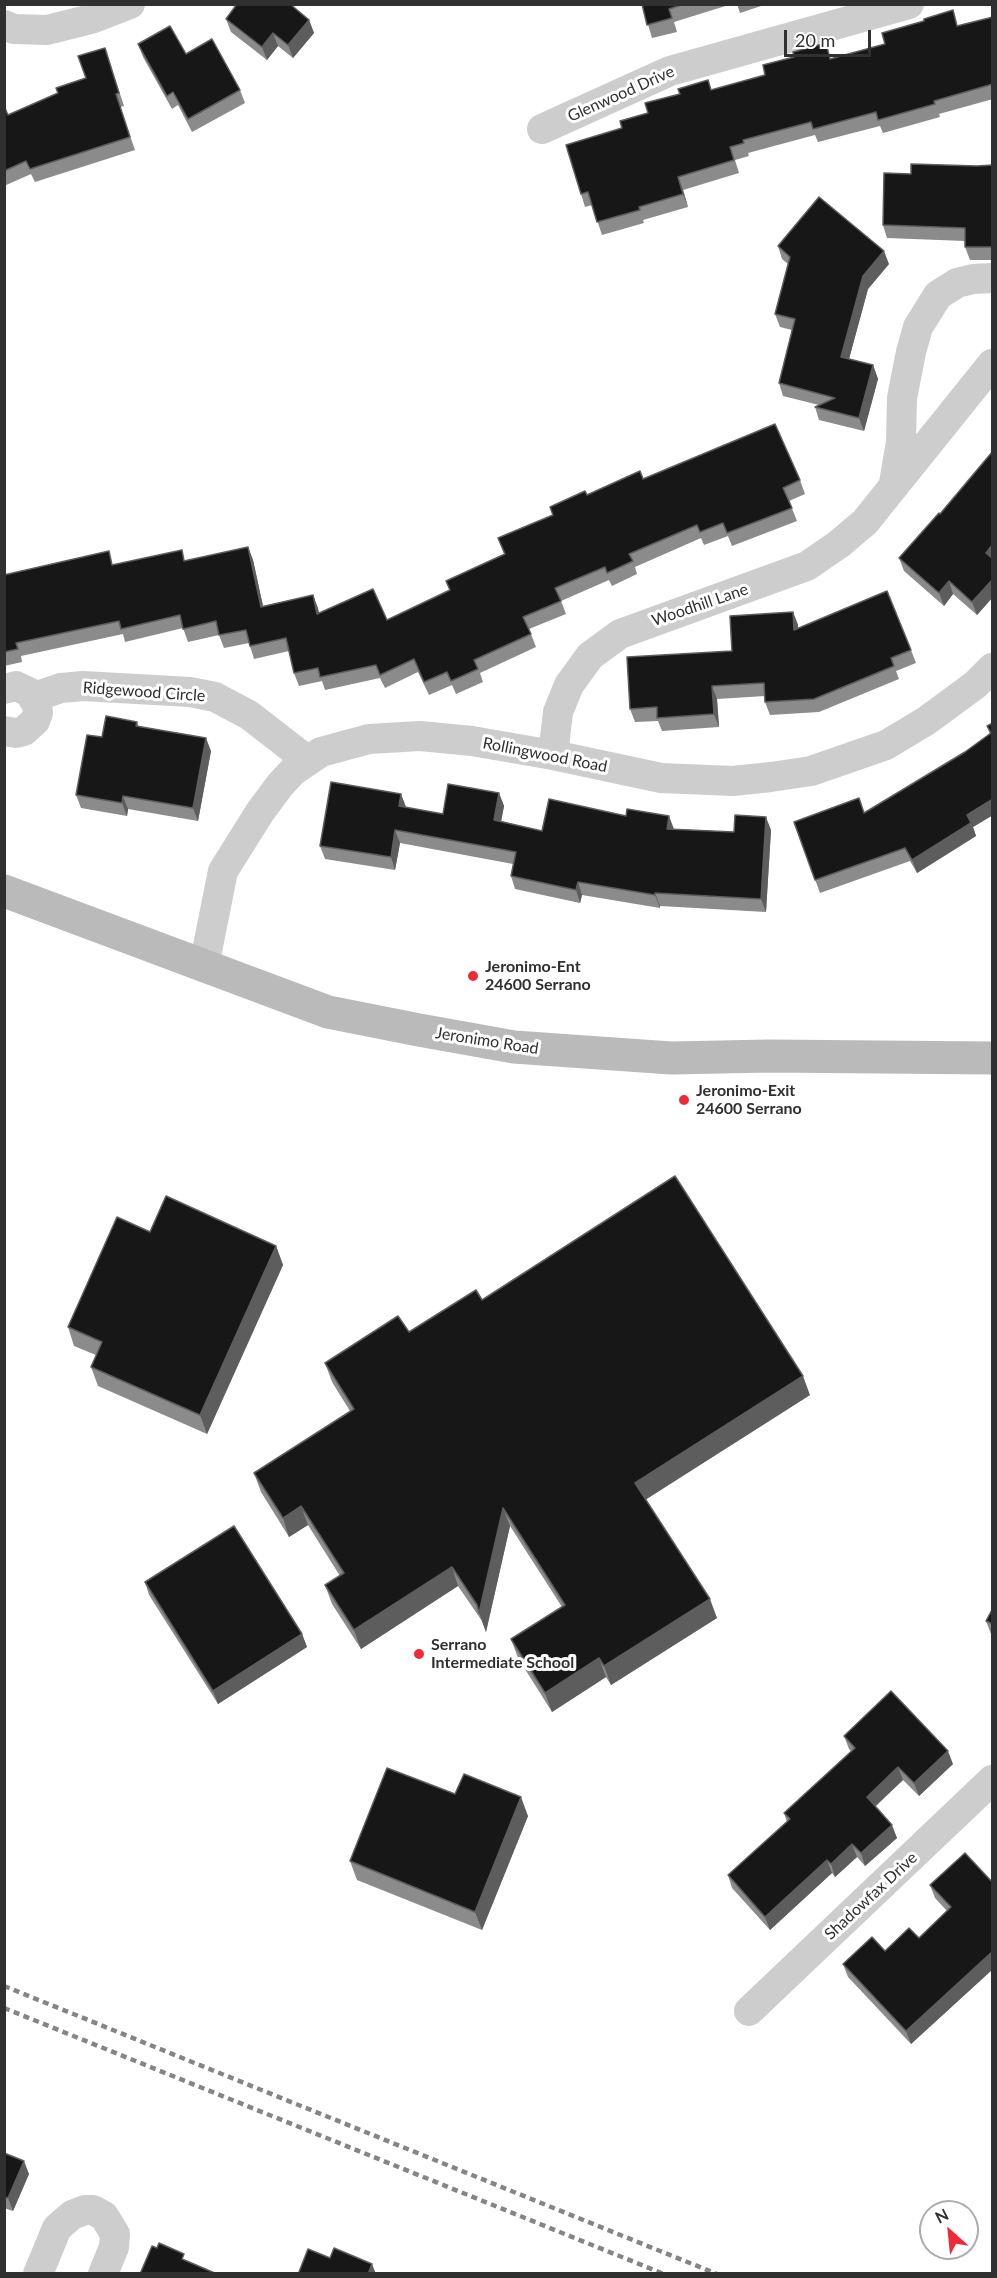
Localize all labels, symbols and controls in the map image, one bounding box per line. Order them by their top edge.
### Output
scale bar [787,18,874,56]
text: 20 m [795,29,835,51]
street label: Glenwood Drive [565,62,677,126]
street label: Woodhill Lane [649,580,751,630]
street label: Ridgewood Circle [82,678,206,706]
street label: Rollingwood Road [481,734,609,776]
place label: Jeronimo-Ent 24600 Serrano [485,957,591,995]
marker: Jeronimo-Ent 24600 Serrano [466,969,480,983]
street label: Jeronimo Road [434,1023,540,1059]
place label: Jeronimo-Exit 24600 Serrano [696,1081,802,1119]
marker: Jeronimo-Exit 24600 Serrano [677,1093,691,1107]
place label: Serrano Intermediate School [431,1635,574,1673]
marker: Serrano Intermediate School [412,1647,426,1661]
street label: Shadowfax Drive [821,1848,921,1944]
north arrow [919,2200,979,2260]
text: N [932,2204,951,2227]

